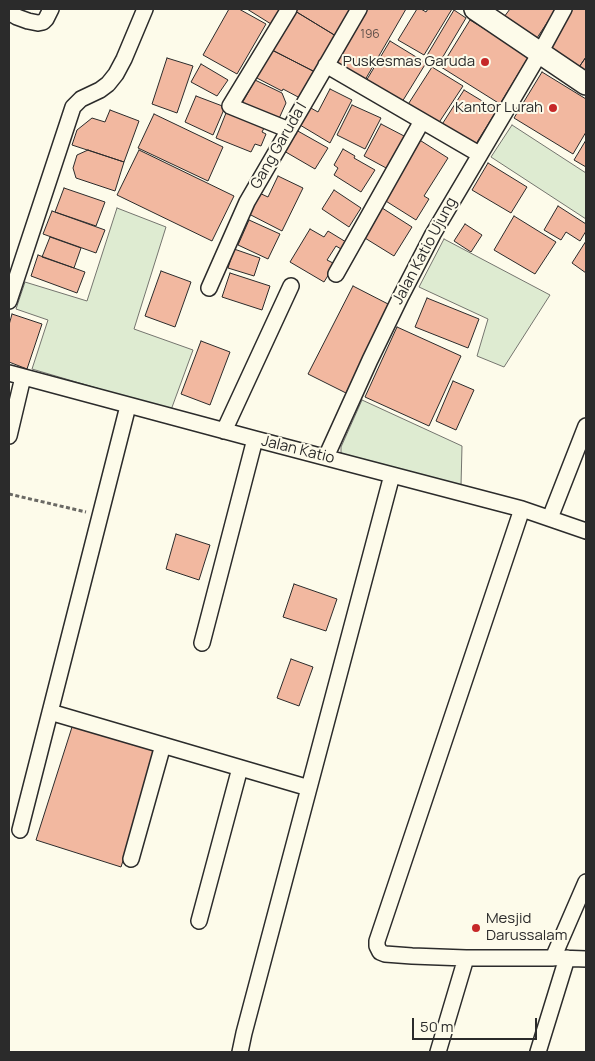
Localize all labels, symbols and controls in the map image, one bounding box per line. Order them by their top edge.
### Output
house number: 196 [360,28,380,42]
place label: Puskesmas Garuda [343,53,475,71]
marker: Puskesmas Garuda [479,56,491,68]
place label: Kantor Lurah [455,99,543,117]
street label: Gang Garuda I [247,100,311,192]
marker: Kantor Lurah [547,102,559,114]
street label: Jalan Katio Ujung [389,194,461,308]
street label: Jalan Katio [260,432,336,468]
place label: Mesjid Darussalam [486,910,567,945]
marker: Mesjid Darussalam [470,922,482,934]
scale bar [415,1008,540,1040]
text: 50 m [420,1016,454,1037]

